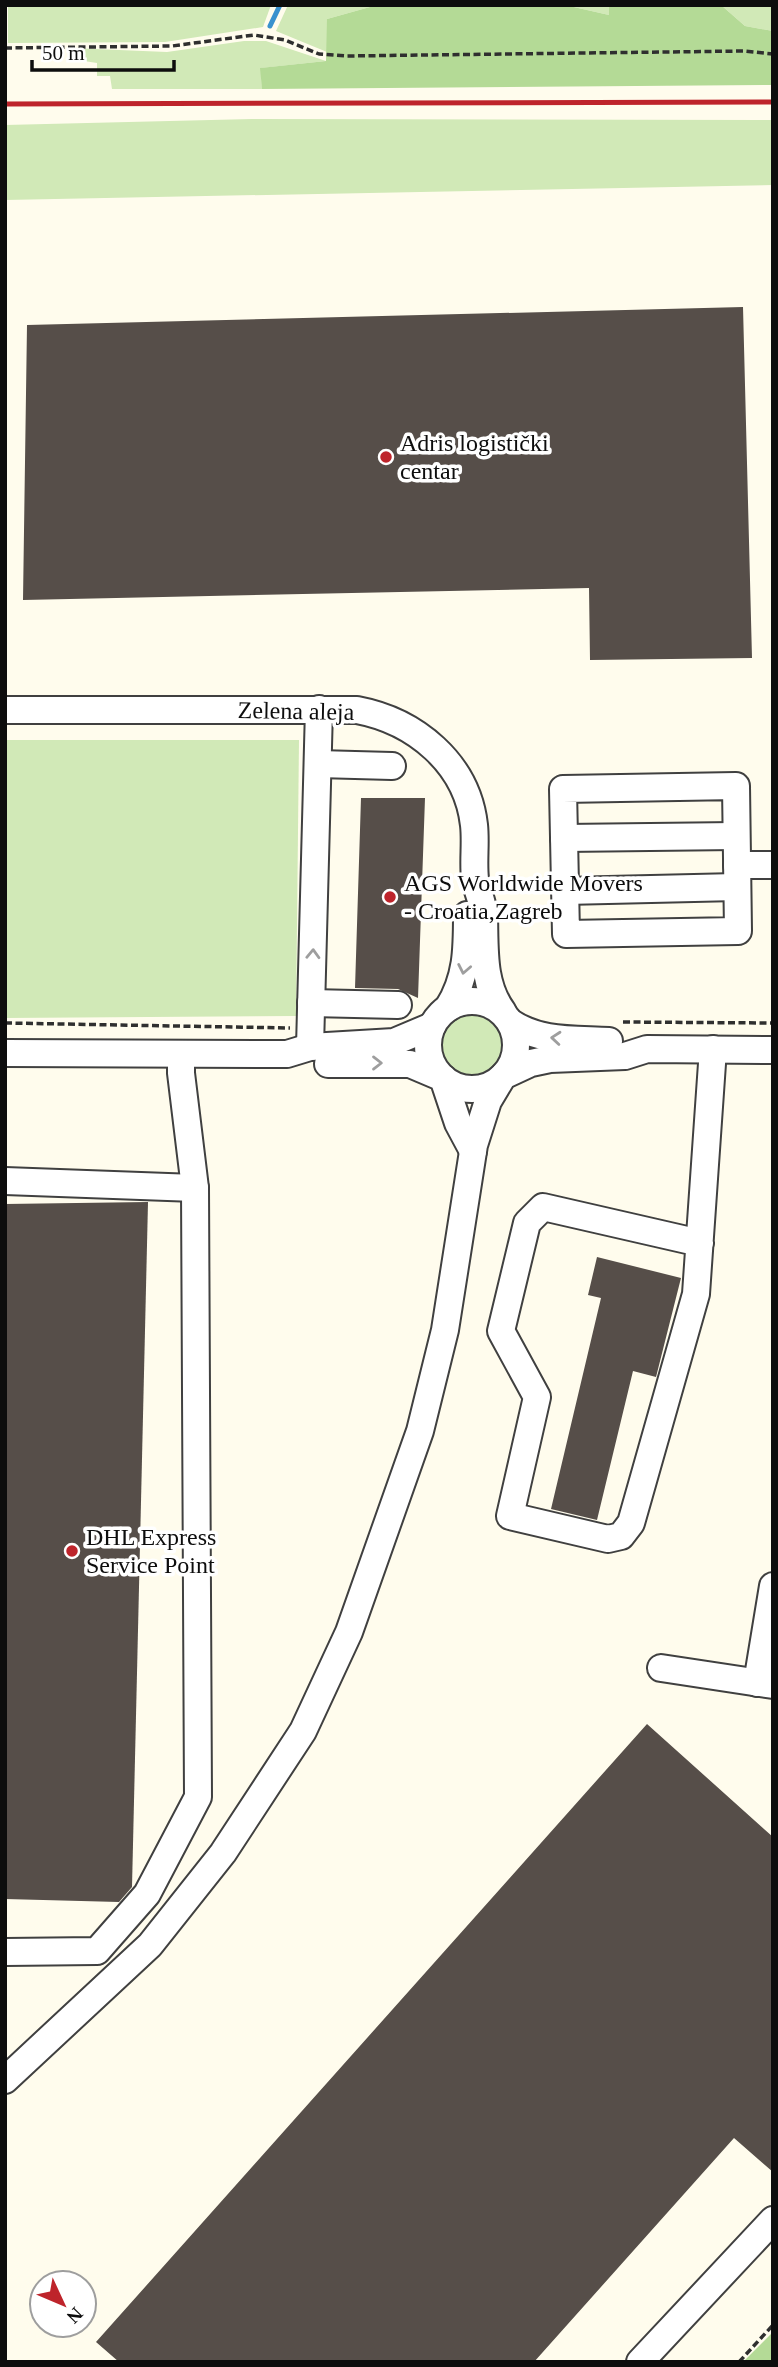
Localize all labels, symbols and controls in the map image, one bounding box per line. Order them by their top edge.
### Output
scale bar [32,28,173,72]
text: 50 m [42,41,85,65]
place label: Adris logistički centar [400,430,549,484]
marker: Adris logistički centar [378,449,394,465]
street label: Zelena aleja [237,697,355,725]
place label: AGS Worldwide Movers - Croatia,Zagreb [404,870,643,924]
marker: AGS Worldwide Movers - Croatia,Zagreb [382,889,398,905]
one-way arrow [305,949,320,960]
one-way arrow [457,963,472,975]
one-way arrow [550,1031,561,1046]
one-way arrow [373,1055,383,1071]
place label: DHL Express Service Point [86,1524,216,1578]
marker: DHL Express Service Point [64,1543,80,1559]
north arrow [28,2269,98,2339]
text: N [62,2303,87,2328]

